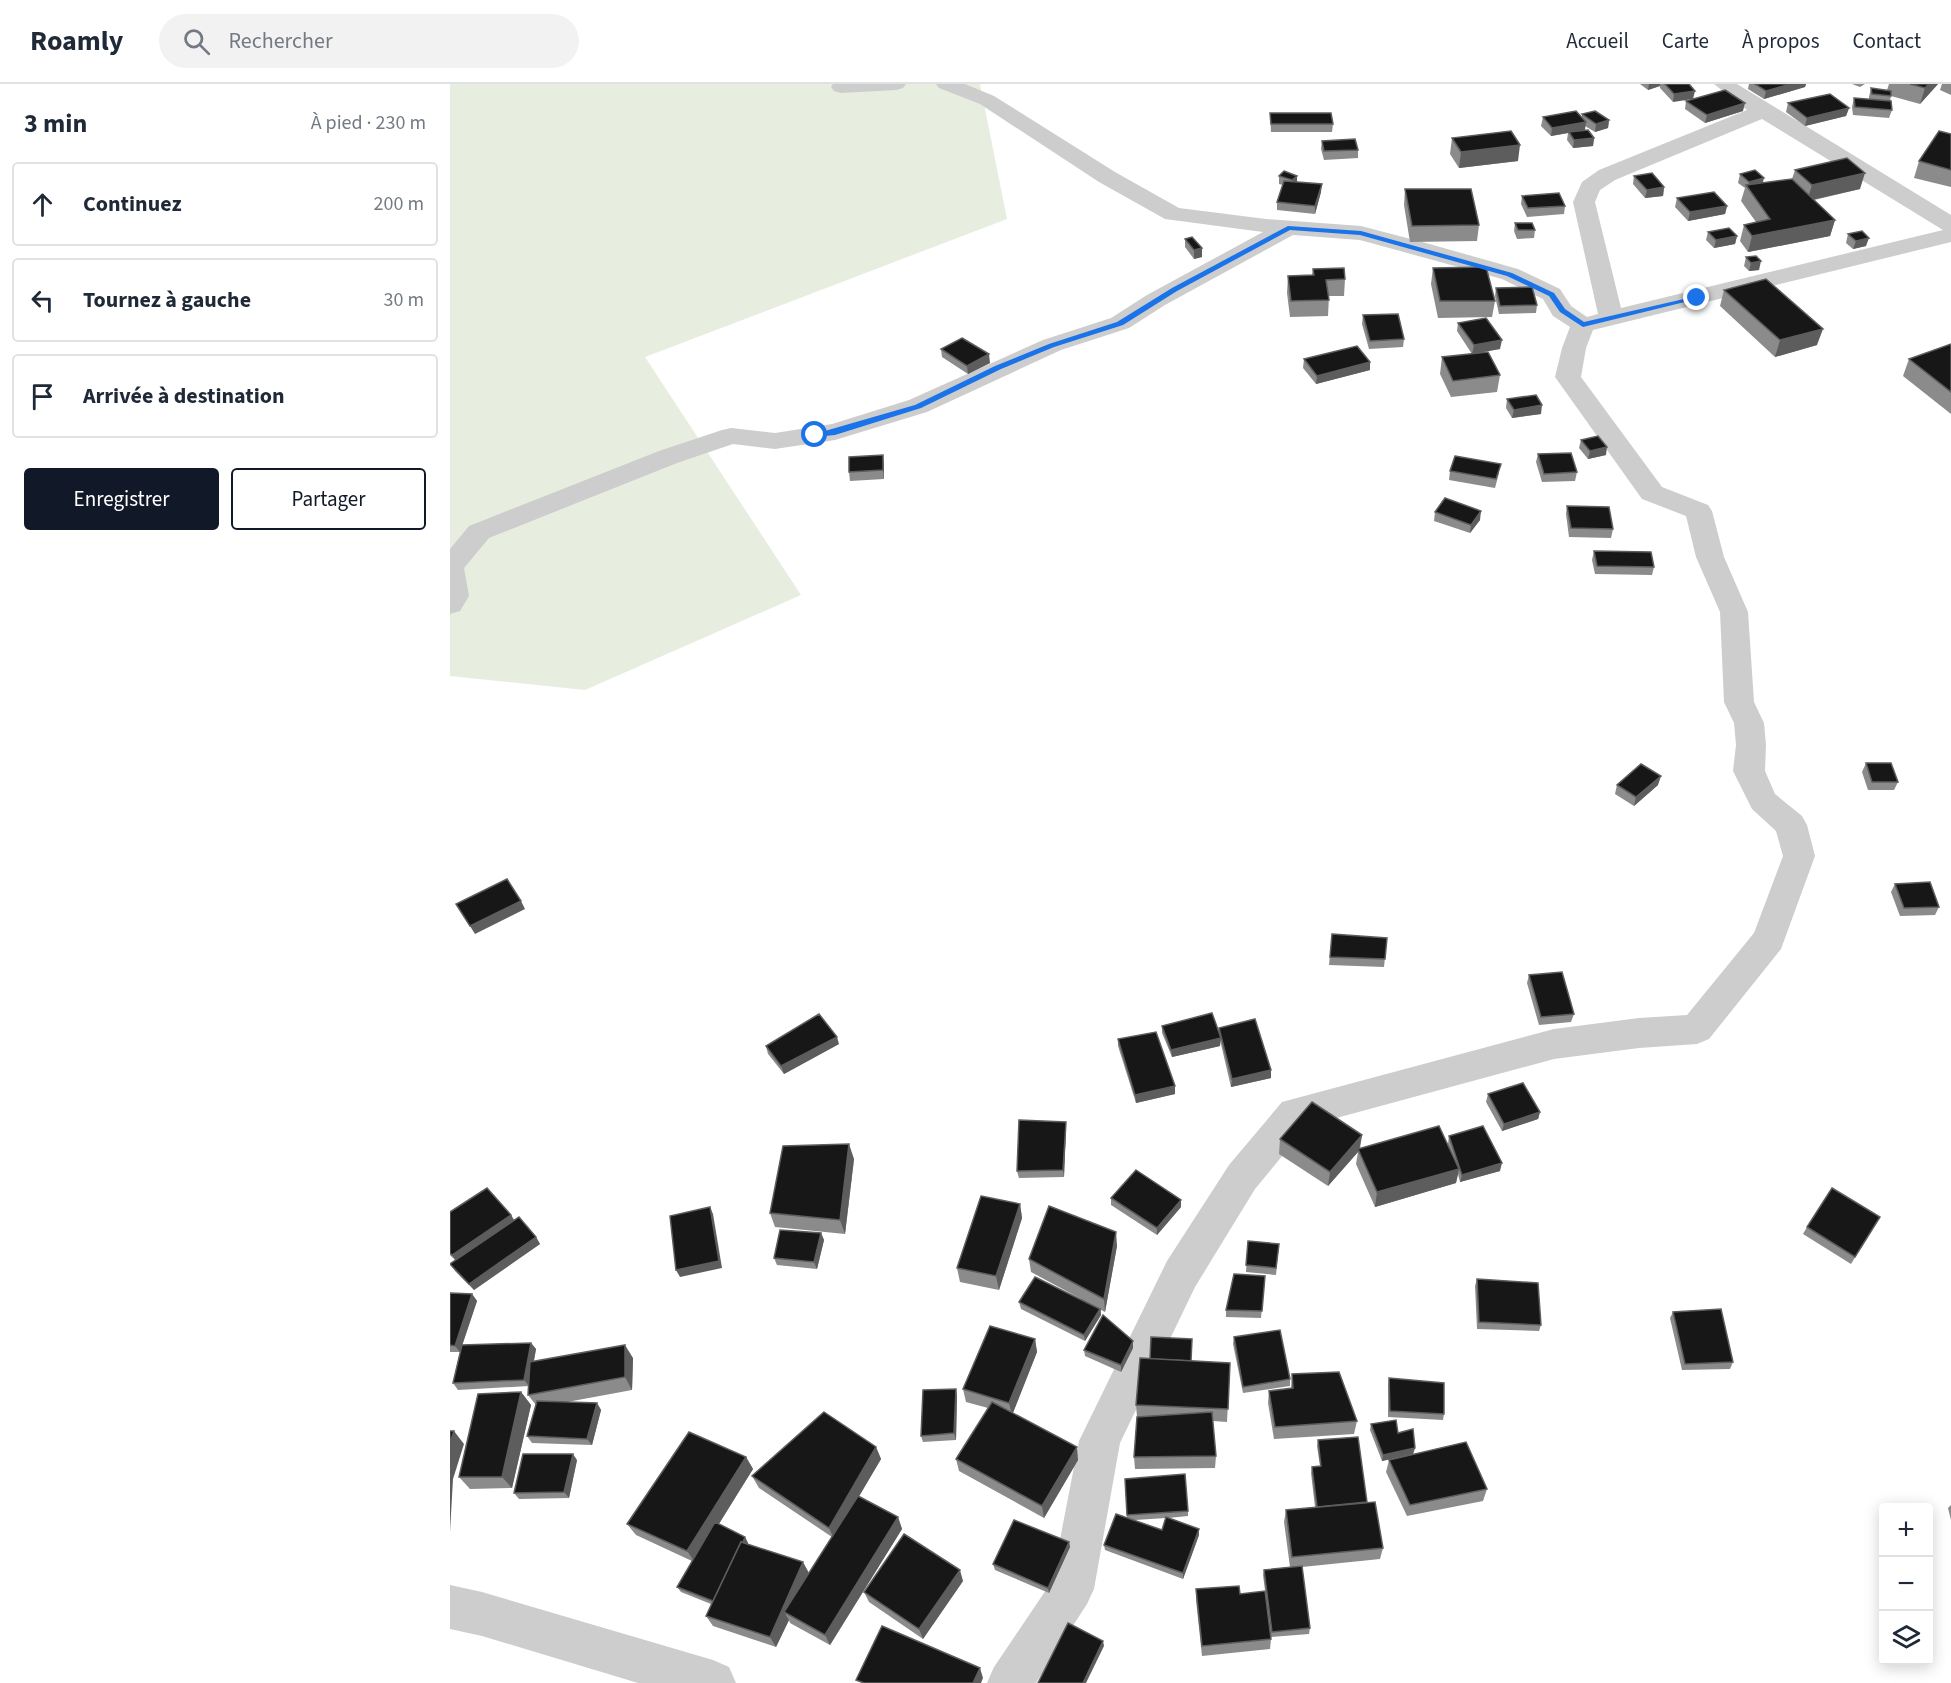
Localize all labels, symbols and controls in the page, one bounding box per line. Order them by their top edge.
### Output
search box [159,14,579,68]
text: Roamly [30,21,123,61]
icon: search [180,25,213,58]
text: Rechercher [228,25,333,57]
text: Accueil [1566,26,1629,56]
text: Carte [1662,26,1709,56]
text: À propos [1742,26,1819,56]
text: Contact [1852,26,1921,56]
text: 3 min [24,105,87,142]
text: À pied · 230 m [311,109,426,137]
icon: ahead [26,188,59,221]
text: Continuez [83,188,182,220]
text: 200 m [374,190,424,218]
icon: left [26,284,59,317]
text: Tournez à gauche [83,284,251,316]
route end [1683,284,1709,310]
text: 30 m [384,286,424,314]
icon: arrive [26,380,59,413]
text: Arrivée à destination [83,380,285,412]
route start [801,421,827,447]
button: Enregistrer [24,468,219,530]
button: Partager [231,468,426,530]
map controls [1879,1503,1933,1665]
button: + [1879,1503,1933,1557]
button: − [1879,1557,1933,1611]
button: layers [1879,1611,1933,1665]

